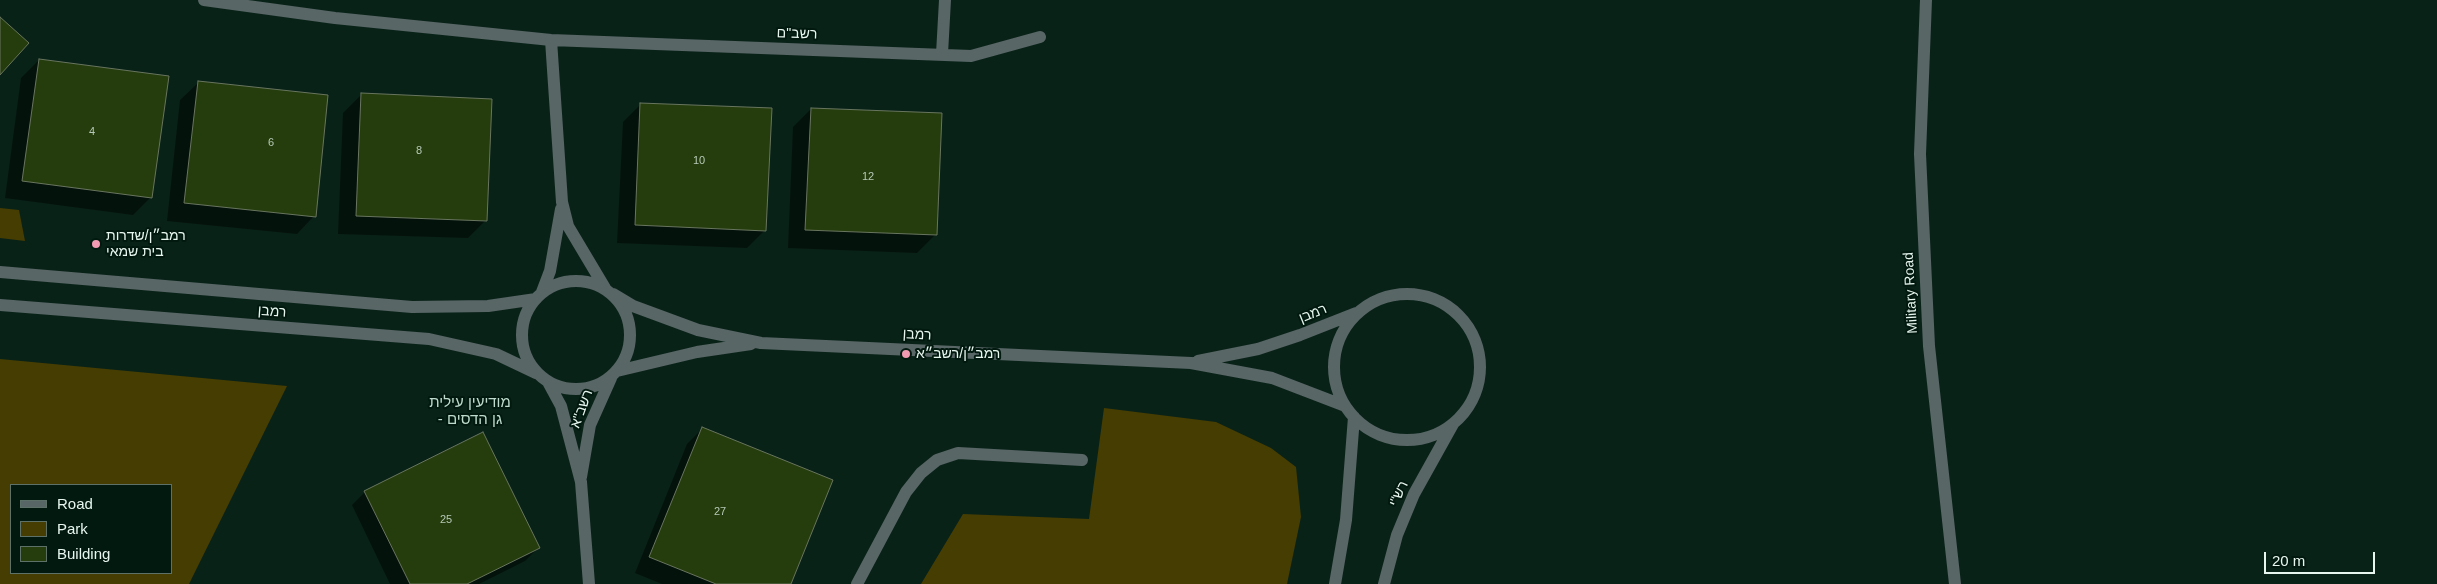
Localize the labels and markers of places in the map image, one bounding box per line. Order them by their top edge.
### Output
place label: רמב״ן/שדרות בית שמאי [106,228,186,260]
marker: רמב״ן/שדרות בית שמאי [90,238,102,250]
place label: רמב״ן/רשב״א [916,346,1000,362]
marker: רמב״ן/רשב״א [900,348,912,360]

